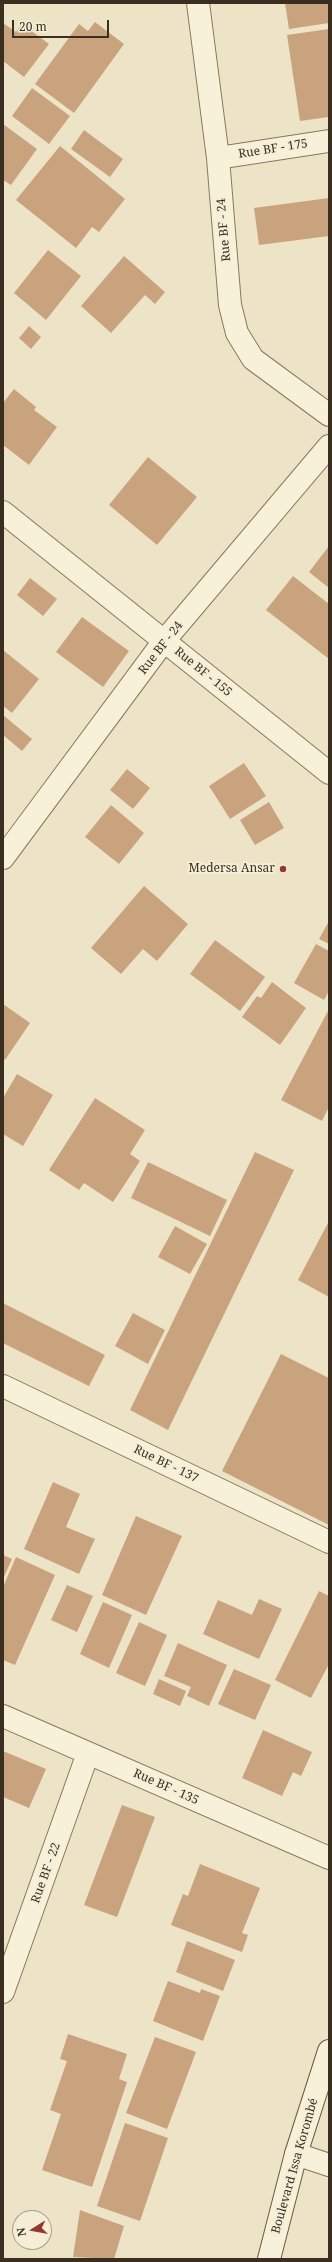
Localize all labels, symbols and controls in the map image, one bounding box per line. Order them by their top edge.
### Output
scale bar [14,12,111,38]
text: 20 m [19,18,47,35]
street label: Rue BF - 175 [237,136,309,162]
street label: Rue BF - 24 [214,198,234,262]
street label: Rue BF - 24 [136,619,186,677]
street label: Rue BF - 155 [171,644,235,700]
place label: Medersa Ansar [189,862,275,876]
marker: Medersa Ansar [278,864,288,874]
street label: Rue BF - 137 [131,1442,201,1486]
street label: Rue BF - 135 [131,1766,201,1808]
street label: Rue BF - 22 [28,1841,64,1905]
street label: Boulevard Issa Korombé [269,2097,321,2235]
north arrow [12,2210,52,2250]
text: N [13,2227,29,2238]

